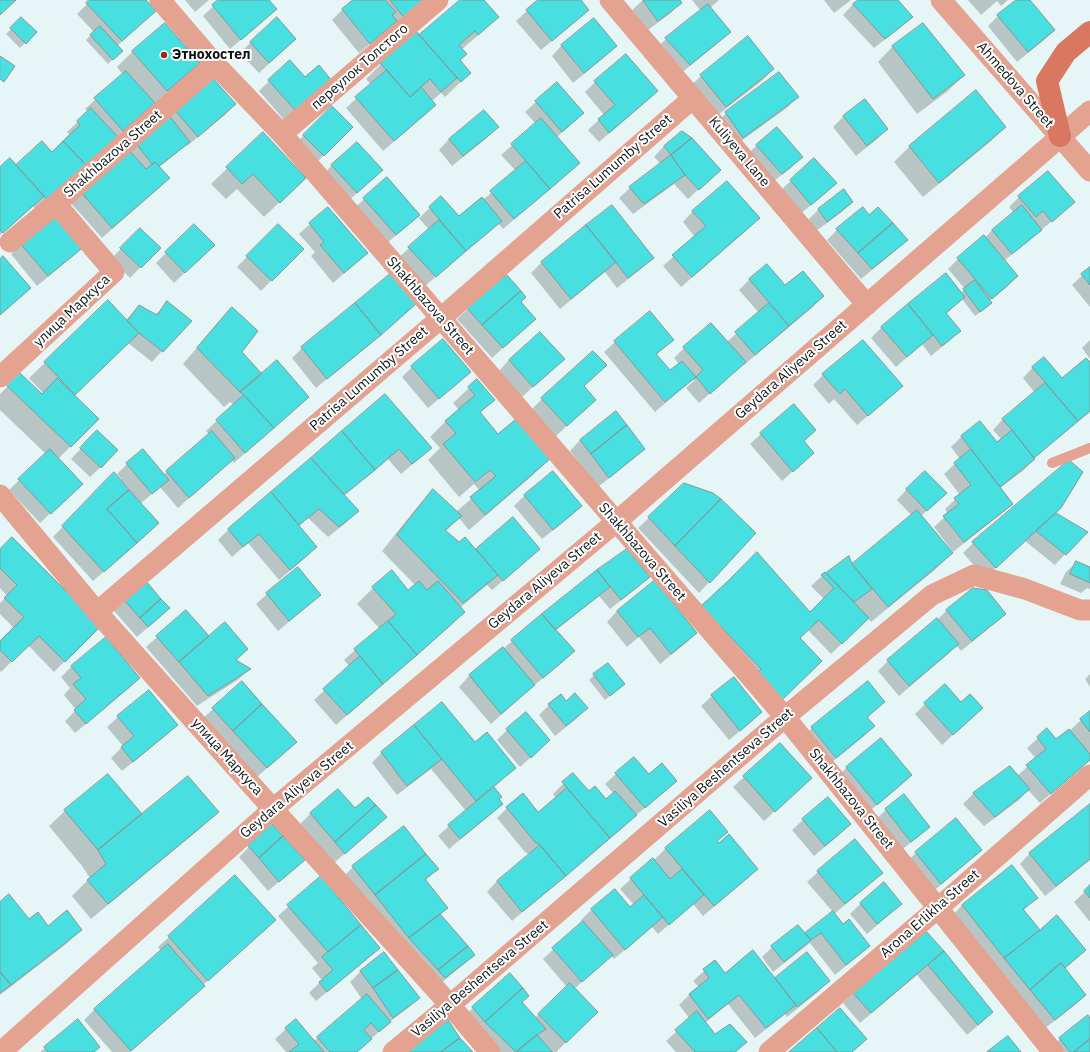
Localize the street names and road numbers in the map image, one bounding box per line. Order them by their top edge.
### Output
street label: переулок Толстого [308,20,412,114]
street label: Ahmedova Street [973,38,1057,132]
street label: Shakhbazova Street [61,107,165,201]
street label: Patrisa Lumumby Street [551,111,675,223]
street label: Kuliyeva Lane [705,114,773,190]
street label: Shakhbazova Street [383,254,477,358]
street label: улица Маркуса [30,271,114,351]
street label: Geydara Aliyeva Street [732,317,850,423]
street label: Patrisa Lumumby Street [307,323,431,435]
street label: Shakhbazova Street [595,500,689,604]
street label: Geydara Aliyeva Street [485,529,605,633]
street label: Vasiliya Beshentseva Street [655,705,797,831]
street label: улица Маркуса [188,715,266,799]
street label: Geydara Aliyeva Street [237,738,357,842]
street label: Shakhbazova Street [805,745,897,853]
street label: Arona Erlikha Street [877,866,983,962]
street label: Vasiliya Beshentseva Street [408,917,552,1041]

